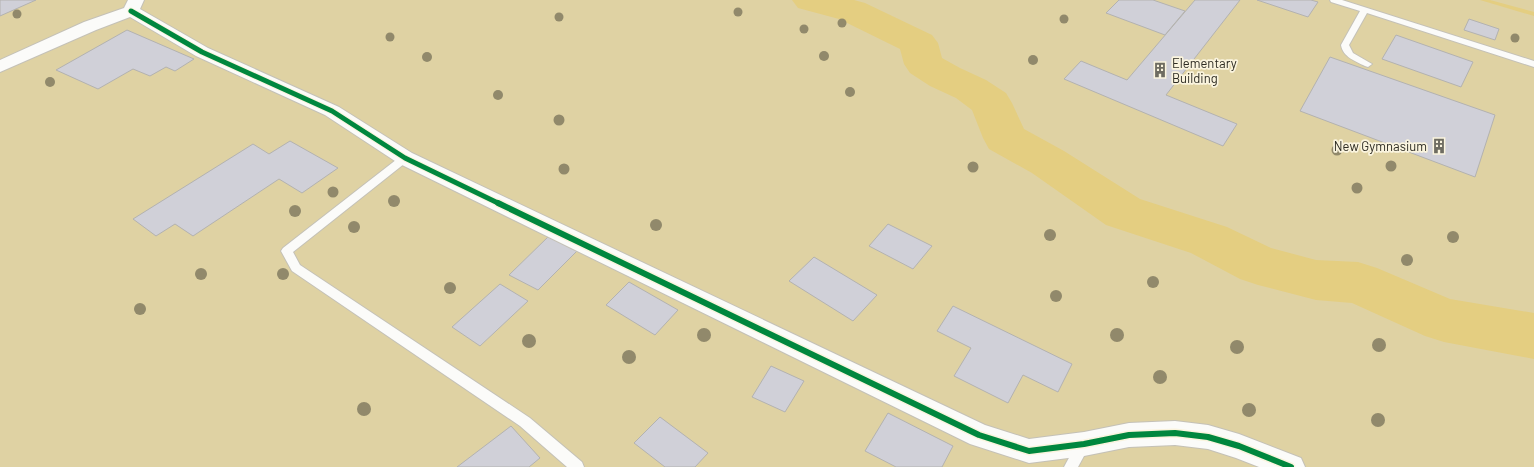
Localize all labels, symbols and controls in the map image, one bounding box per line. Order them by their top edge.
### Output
place label: Elementary Building [1172,55,1237,86]
building icon: Elementary Building [1151,61,1169,79]
building icon: New Gymnasium [1430,137,1448,155]
place label: New Gymnasium [1334,138,1427,154]

